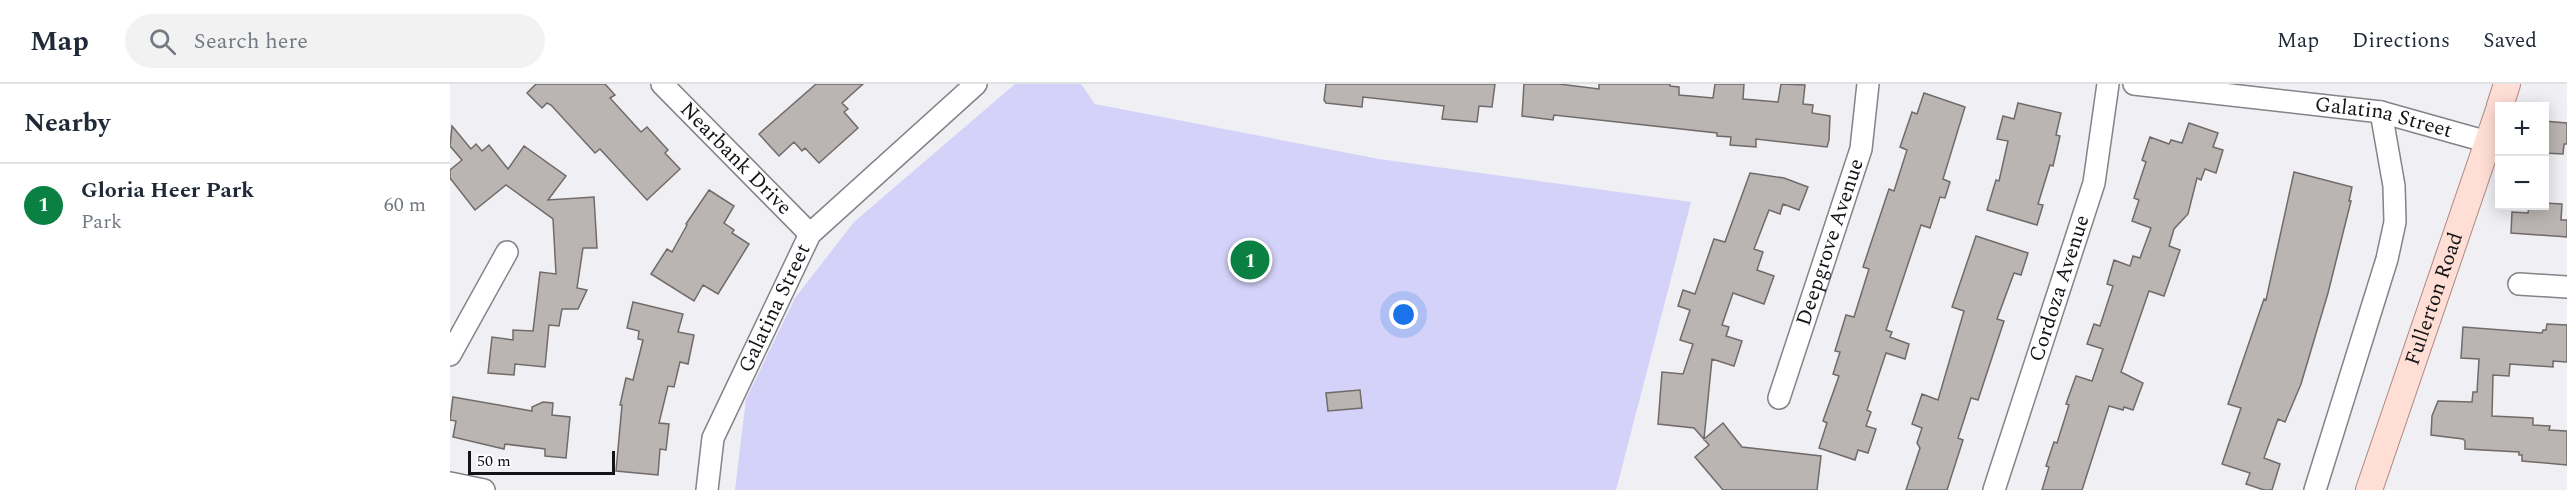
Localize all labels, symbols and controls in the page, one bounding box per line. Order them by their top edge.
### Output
search box [125,14,545,68]
text: Map [30,20,89,63]
icon: search [146,25,179,58]
text: Search here [194,25,308,58]
text: Map [2277,25,2319,57]
text: Directions [2352,25,2450,57]
text: Saved [2483,25,2537,57]
street label: Galatina Street [2313,89,2456,147]
street label: Nearbank Drive [672,95,799,223]
map controls [2495,102,2549,210]
button: + [2495,102,2549,156]
text: Nearby [24,103,110,143]
street label: Deepgrove Avenue [1788,154,1873,330]
button: − [2495,156,2549,210]
text: Gloria Heer Park [81,174,254,207]
text: 1 [38,190,49,220]
text: 60 m [384,190,426,220]
text: Park [81,207,122,237]
street label: Cordoza Avenue [2021,211,2099,366]
street label: Fullerton Road [2397,228,2472,370]
street label: Galatina Street [730,238,819,378]
pin: 1 [1230,238,1270,282]
your location [1389,300,1418,329]
scale bar [468,448,615,476]
text: 50 m [477,449,511,473]

